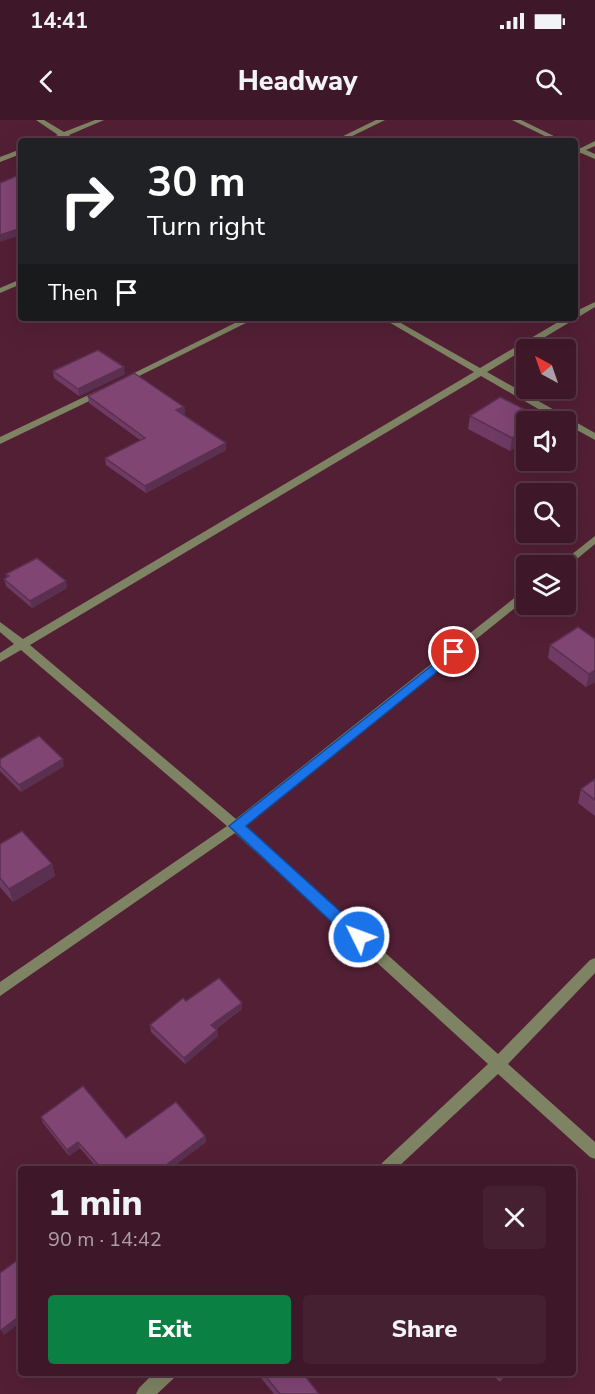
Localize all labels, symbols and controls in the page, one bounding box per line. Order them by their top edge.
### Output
text: 14:41 [30,6,88,36]
text: Headway [238,63,357,100]
icon: back [30,65,63,98]
icon: search [532,65,565,98]
text: 30 m [147,154,246,211]
icon: right [48,162,126,240]
text: Turn right [147,208,265,245]
icon: arrive [110,276,143,309]
text: Then [48,278,98,308]
north arrow [516,339,576,399]
map controls [516,339,576,615]
button: sound [516,411,576,471]
button: search [516,483,576,543]
button: layers [516,555,576,615]
pin [428,626,479,677]
icon: arrive [437,635,470,668]
position arrow [327,905,391,969]
text: 1 min [48,1179,143,1228]
button: close [483,1186,546,1249]
text: 90 m · 14:42 [48,1226,162,1253]
button: Exit [48,1295,291,1364]
button: Share [303,1295,546,1364]

